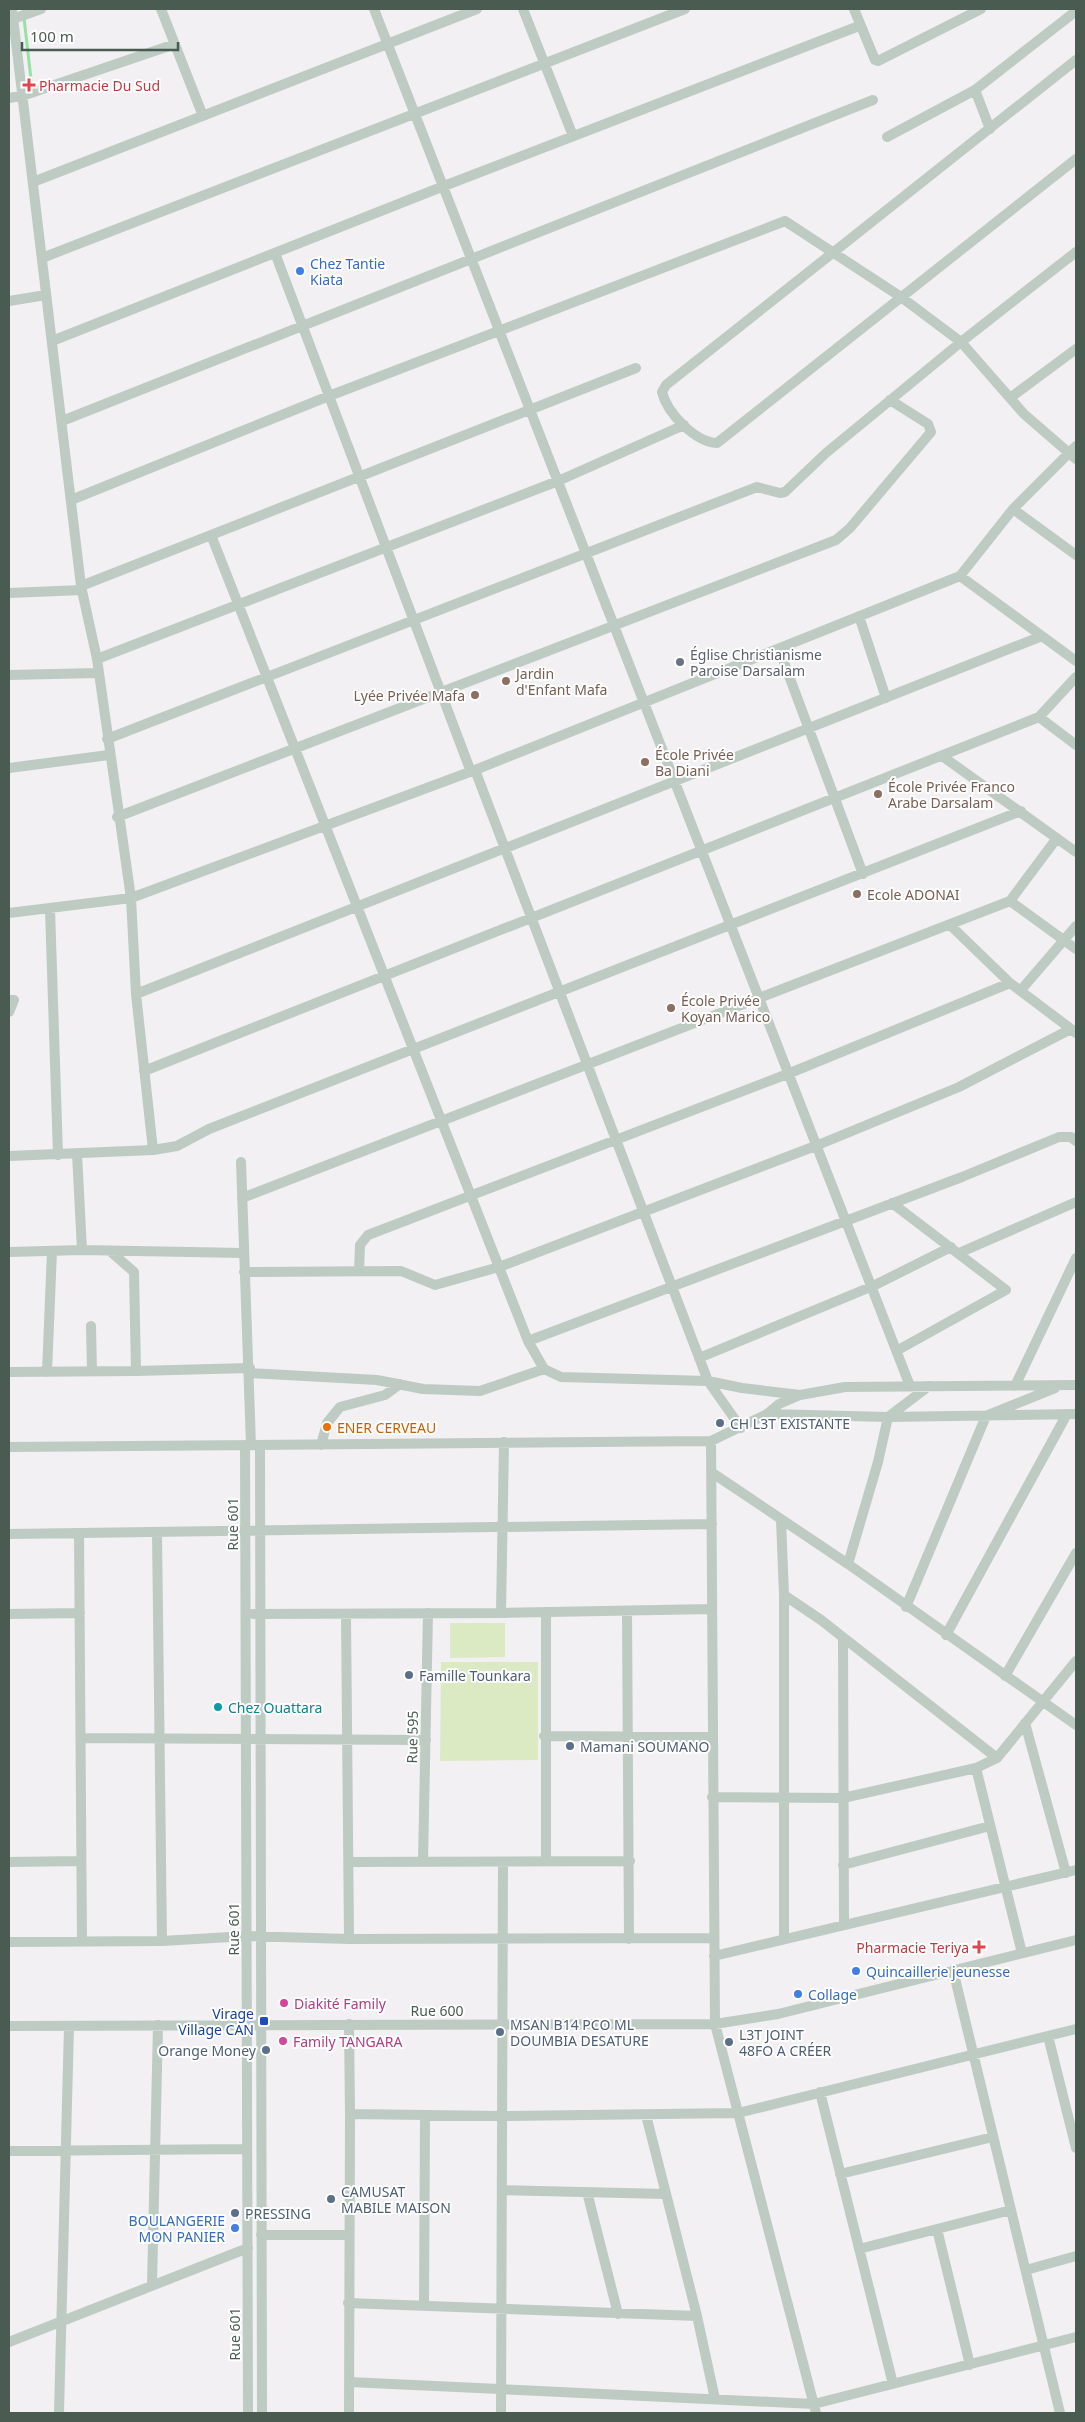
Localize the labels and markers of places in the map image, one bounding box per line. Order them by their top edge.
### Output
place label: Pharmacie Du Sud [39,76,160,95]
marker: Pharmacie Du Sud [23,79,35,91]
place label: Chez Tantie Kiata [310,254,385,289]
marker: Chez Tantie Kiata [294,265,306,277]
place label: Église Christianisme Paroise Darsalam [690,645,822,680]
marker: Église Christianisme Paroise Darsalam [674,656,686,668]
place label: Jardin d'Enfant Mafa [514,664,607,699]
marker: Jardin d'Enfant Mafa [500,675,512,687]
place label: Lyée Privée Mafa [353,686,465,705]
marker: Lyée Privée Mafa [469,689,481,701]
place label: École Privée Ba Diani [655,745,734,780]
marker: École Privée Ba Diani [639,756,651,768]
place label: École Privée Franco Arabe Darsalam [888,777,1015,812]
marker: École Privée Franco Arabe Darsalam [872,788,884,800]
place label: Ecole ADONAI [867,885,960,904]
marker: Ecole ADONAI [851,888,863,900]
place label: École Privée Koyan Marico [681,991,770,1026]
marker: École Privée Koyan Marico [665,1002,677,1014]
place label: CH L3T EXISTANTE [730,1414,850,1433]
marker: CH L3T EXISTANTE [714,1417,726,1429]
place label: ENER CERVEAU [337,1418,436,1437]
marker: ENER CERVEAU [321,1421,333,1433]
place label: Famille Tounkara [419,1666,531,1685]
marker: Famille Tounkara [403,1669,415,1681]
place label: Chez Ouattara [228,1698,322,1717]
marker: Chez Ouattara [212,1701,224,1713]
place label: Mamani SOUMANO [580,1737,710,1756]
marker: Mamani SOUMANO [564,1740,576,1752]
place label: Pharmacie Teriya [856,1938,969,1957]
marker: Pharmacie Teriya [973,1941,985,1953]
place label: Quincaillerie jeunesse [866,1962,1010,1981]
marker: Quincaillerie jeunesse [850,1965,862,1977]
place label: Collage [808,1985,857,2004]
marker: Collage [792,1988,804,2000]
place label: Diakité Family [294,1994,387,2013]
marker: Diakité Family [278,1997,290,2009]
place label: Virage Village CAN [178,2004,254,2039]
marker: Virage Village CAN [258,2015,270,2027]
place label: MSAN B14 PCO ML DOUMBIA DESATURE [510,2015,649,2050]
place label: L3T JOINT 48FO A CRÉER [739,2025,832,2060]
marker: MSAN B14 PCO ML DOUMBIA DESATURE [494,2026,506,2038]
place label: Family TANGARA [293,2032,402,2051]
marker: Family TANGARA [277,2035,289,2047]
marker: L3T JOINT 48FO A CRÉER [723,2036,735,2048]
place label: Orange Money [158,2041,257,2060]
marker: Orange Money [260,2044,272,2056]
place label: CAMUSAT MABILE MAISON [341,2182,451,2217]
marker: CAMUSAT MABILE MAISON [325,2193,337,2205]
place label: PRESSING [245,2204,311,2223]
marker: PRESSING [229,2207,241,2219]
place label: BOULANGERIE MON PANIER [129,2211,225,2246]
marker: BOULANGERIE MON PANIER [229,2222,241,2234]

